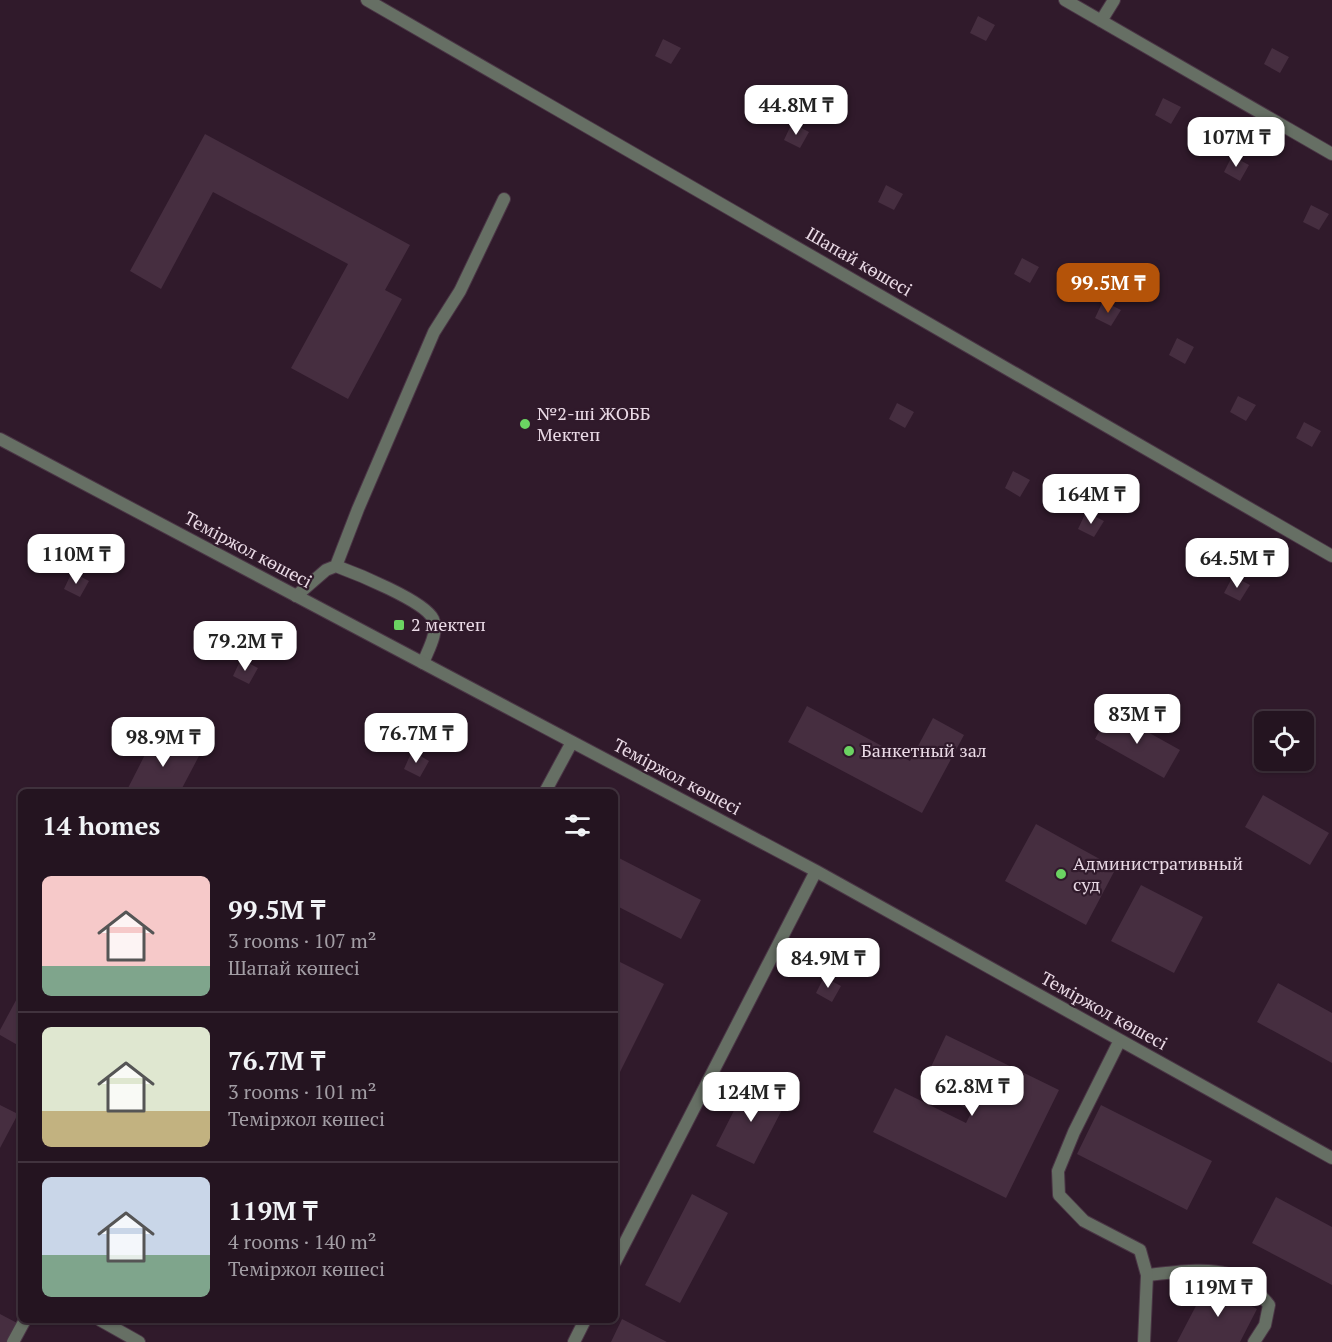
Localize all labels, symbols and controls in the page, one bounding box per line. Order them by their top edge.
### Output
pin: 44.8M ₸ [741,85,851,136]
text: 44.8M ₸ [759,91,833,118]
pin: 107M ₸ [1187,117,1285,168]
text: 107M ₸ [1202,123,1270,150]
street label: Шапай көшесі [802,221,917,301]
pin: 99.5M ₸ [1053,263,1163,314]
text: 99.5M ₸ [1071,269,1145,296]
place label: №2-ші ЖОББ Мектеп [537,401,651,446]
marker: №2-ші ЖОББ Мектеп [518,417,532,431]
pin: 164M ₸ [1042,474,1140,525]
text: 164M ₸ [1057,480,1125,507]
street label: Теміржол көшесі [180,505,317,593]
pin: 110M ₸ [27,534,125,585]
pin: 64.5M ₸ [1182,538,1292,589]
text: 110M ₸ [42,540,110,567]
text: 64.5M ₸ [1200,544,1274,571]
place label: 2 мектеп [411,612,486,636]
marker: 2 мектеп [392,618,406,632]
pin: 79.2M ₸ [190,621,300,672]
text: 79.2M ₸ [208,627,282,654]
pin: 83M ₸ [1095,694,1179,745]
text: 83M ₸ [1108,700,1166,727]
map controls [1254,711,1314,771]
button: locate [1254,711,1314,771]
pin: 76.7M ₸ [361,713,471,764]
pin: 98.9M ₸ [108,717,218,768]
text: 76.7M ₸ [379,719,453,746]
text: 98.9M ₸ [126,723,200,750]
street label: Теміржол көшесі [609,732,746,820]
place label: Банкетный зал [861,738,987,762]
marker: Банкетный зал [842,744,856,758]
text: 14 homes [42,808,160,842]
icon: filters [561,809,594,842]
place label: Административный суд [1073,851,1243,896]
marker: Административный суд [1054,867,1068,881]
text: 99.5M ₸ [228,892,325,926]
icon: home [90,900,162,972]
text: 3 rooms · 107 m² [228,927,376,954]
pin: 84.9M ₸ [773,938,883,989]
text: 84.9M ₸ [791,944,865,971]
text: Шапай көшесі [228,954,360,981]
street label: Теміржол көшесі [1037,965,1172,1055]
text: 76.7M ₸ [228,1043,325,1077]
icon: home [90,1051,162,1123]
pin: 62.8M ₸ [917,1066,1027,1117]
pin: 124M ₸ [702,1072,800,1123]
text: 62.8M ₸ [935,1072,1009,1099]
text: 3 rooms · 101 m² [228,1078,376,1105]
text: 124M ₸ [717,1078,785,1105]
text: Теміржол көшесі [228,1105,385,1132]
text: 119M ₸ [228,1193,317,1227]
icon: home [90,1201,162,1273]
text: 4 rooms · 140 m² [228,1228,376,1255]
text: Теміржол көшесі [228,1255,385,1282]
pin: 119M ₸ [1169,1267,1267,1318]
text: 119M ₸ [1184,1273,1252,1300]

